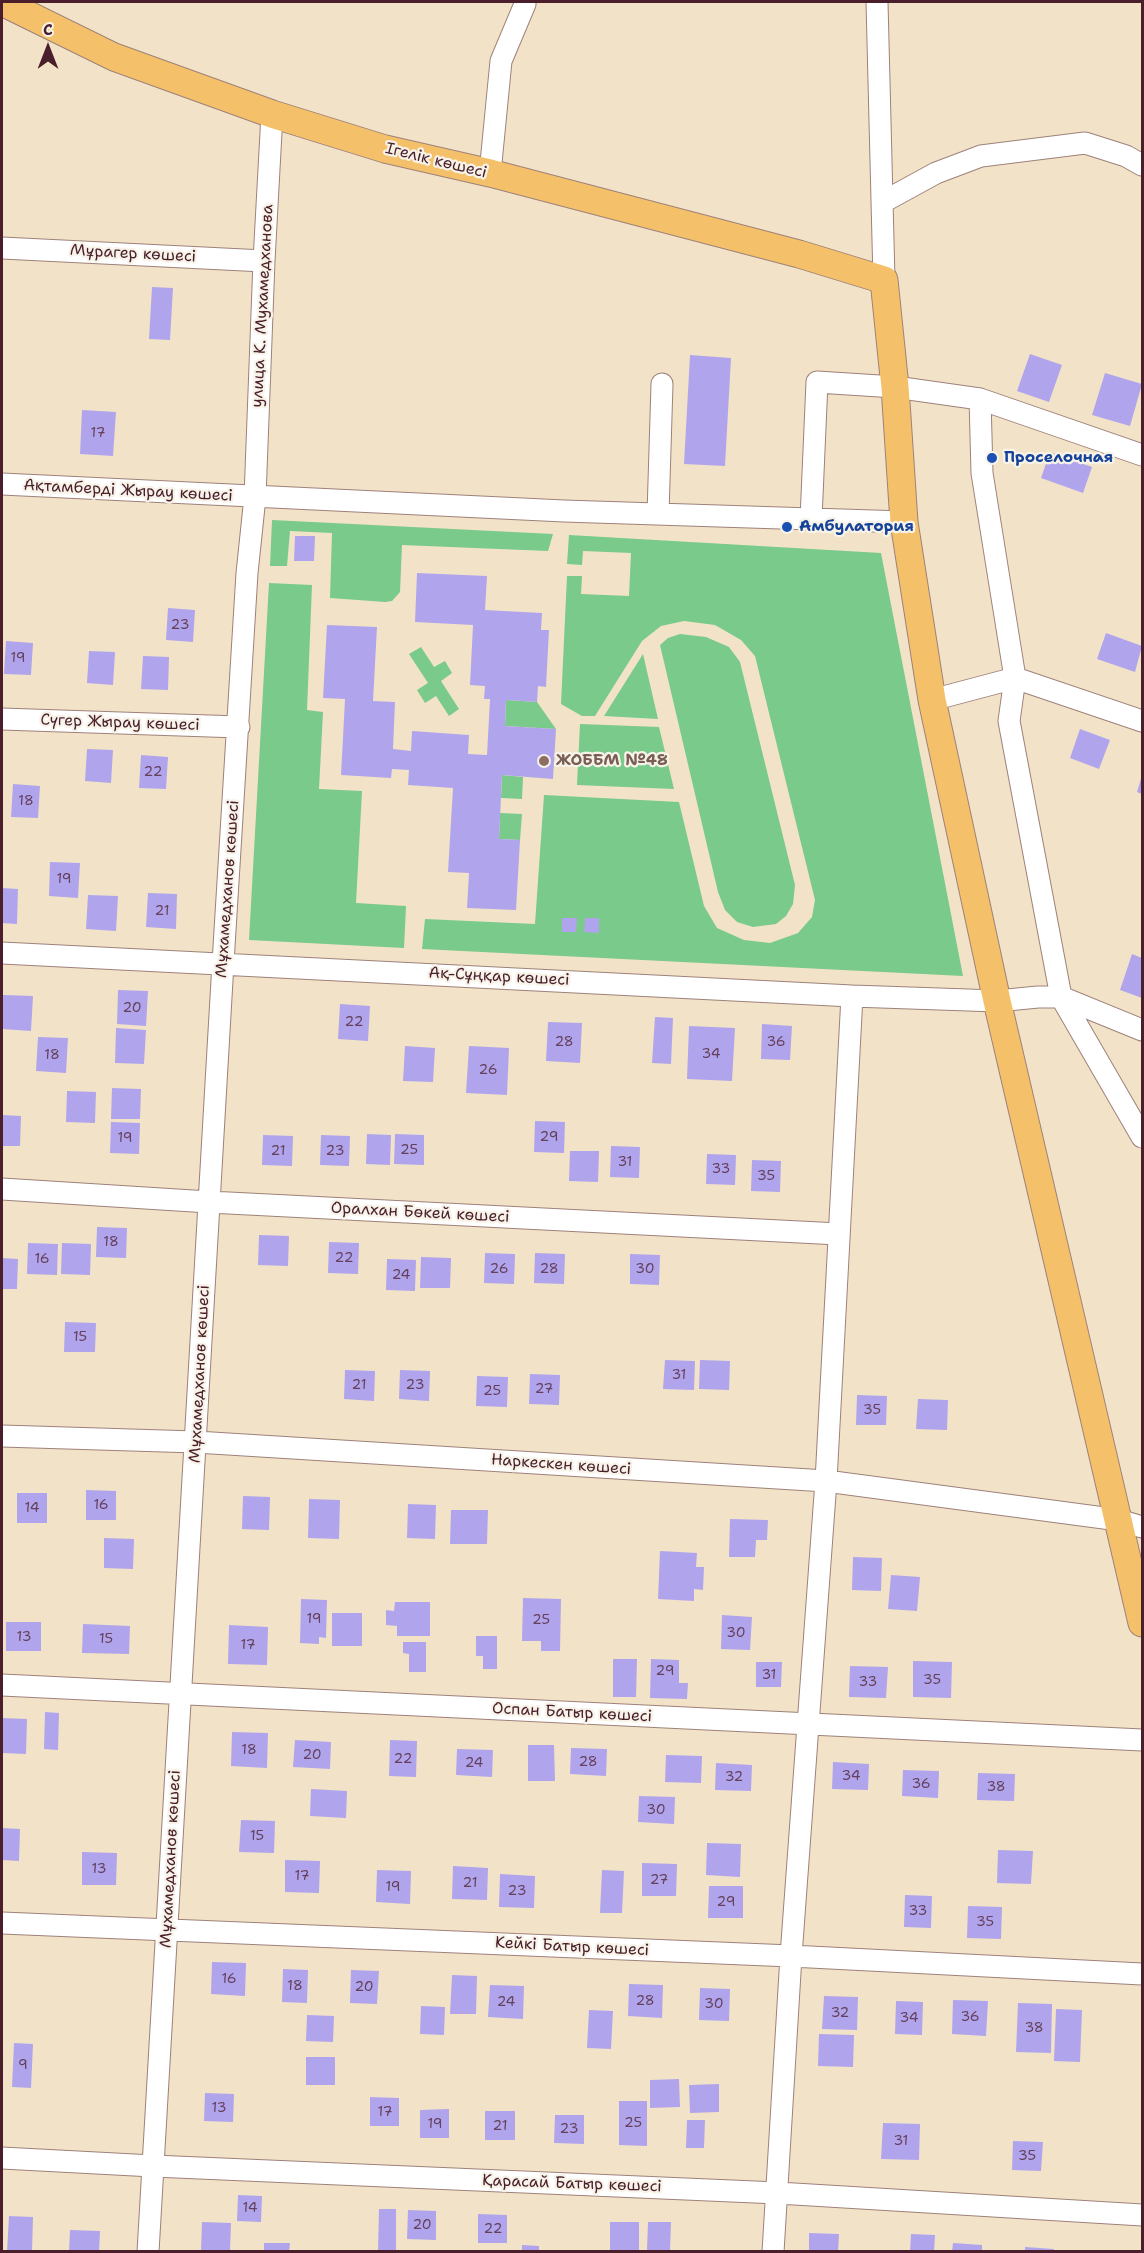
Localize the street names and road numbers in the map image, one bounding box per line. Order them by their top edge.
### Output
street label: Ігелік көшесі [383,139,489,183]
street label: улица К. Мухамедханова [248,204,278,408]
street label: Мұрагер көшесі [69,241,197,267]
street label: Ақтамберді Жырау көшесі [23,476,233,506]
street label: Сүгер Жырау көшесі [40,711,200,735]
street label: Мұхамедханов көшесі [212,799,244,979]
street label: Ақ-Сұңқар көшесі [428,964,570,990]
street label: Оралхан Бөкей көшесі [330,1199,510,1227]
street label: Мұхамедханов көшесі [186,1285,214,1463]
street label: Наркескен көшесі [490,1451,632,1479]
street label: Оспан Батыр көшесі [492,1699,652,1727]
street label: Мұхамедханов көшесі [157,1770,185,1948]
street label: Кейкі Батыр көшесі [494,1933,650,1961]
street label: Қарасай Батыр көшесі [482,2171,662,2197]

